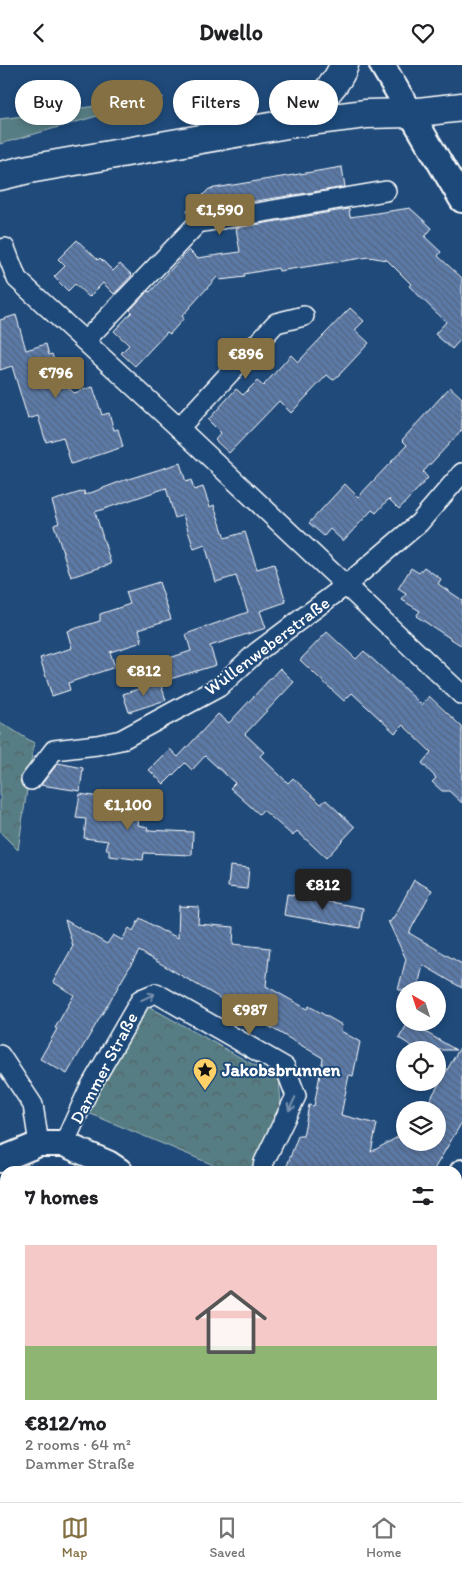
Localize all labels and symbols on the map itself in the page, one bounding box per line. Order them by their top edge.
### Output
pin: €1,590 [179,193,261,236]
pin: €896 [216,337,276,380]
pin: €796 [26,357,86,399]
street label: Wüllenweberstraße [200,592,334,700]
pin: €812 [114,655,174,697]
pin: €1,100 [87,789,169,831]
pin: €812 [293,869,353,911]
north arrow [396,981,446,1031]
one-way arrow [140,991,155,1001]
pin: €987 [220,993,280,1036]
street label: Dammer Straße [65,1008,143,1128]
place icon: Jakobsbrunnen [192,1057,218,1091]
place label: Jakobsbrunnen [221,1059,341,1081]
one-way arrow [287,1096,296,1111]

